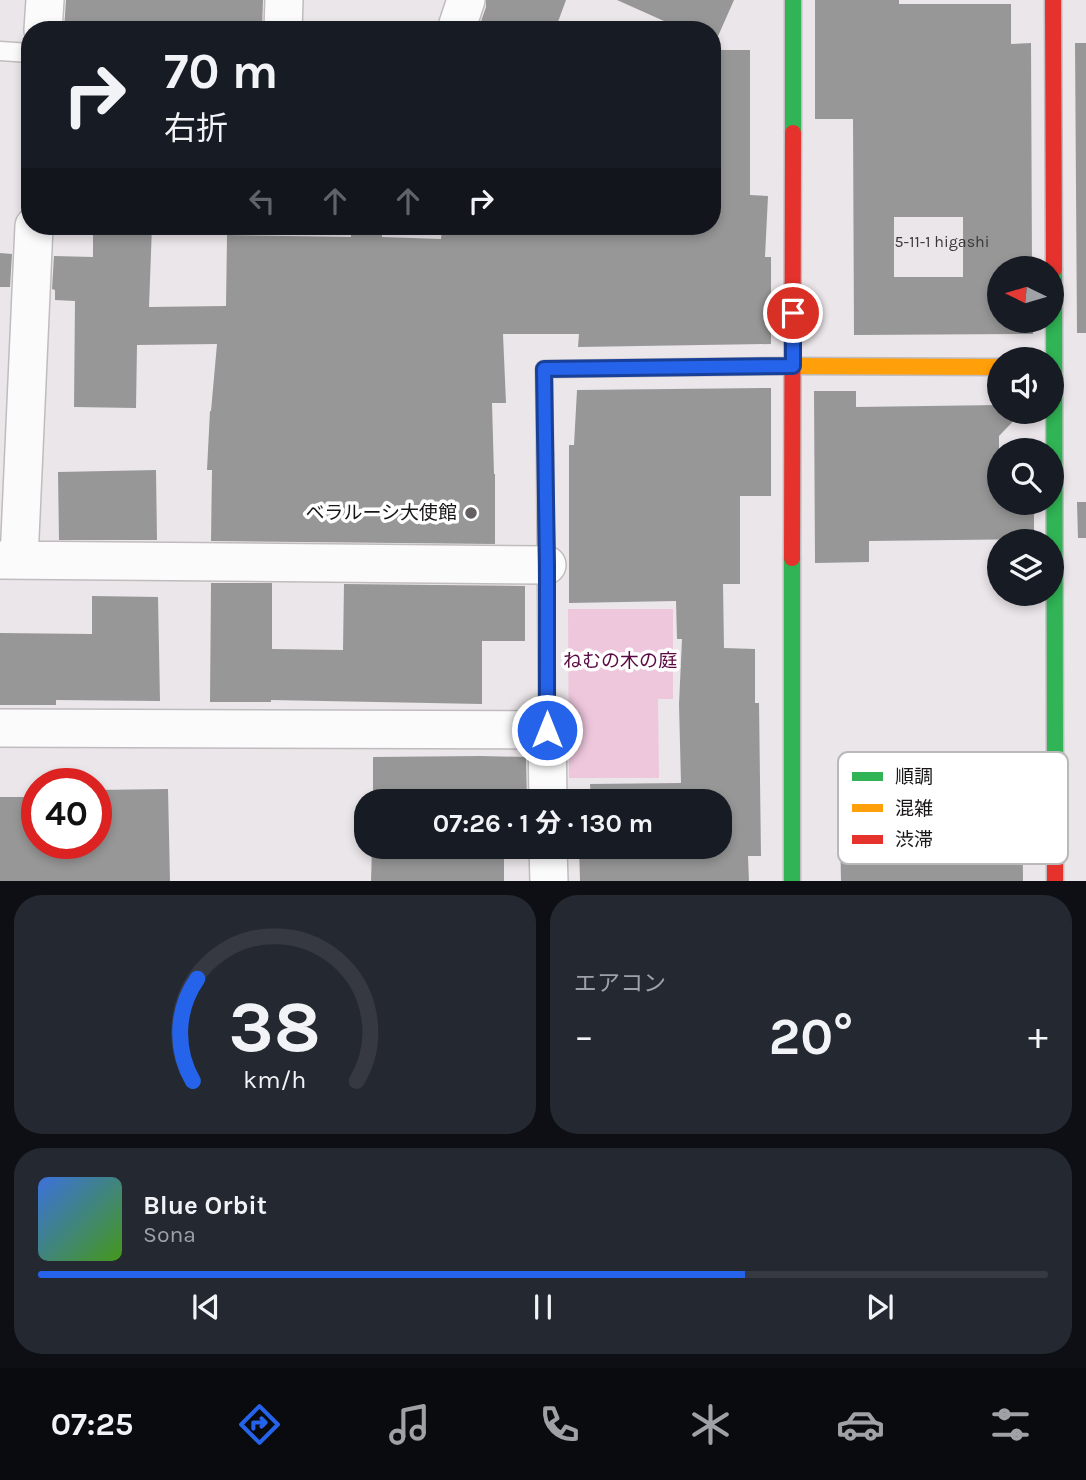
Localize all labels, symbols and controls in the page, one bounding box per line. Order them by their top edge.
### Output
text: 70 m [164,43,278,100]
icon: right [49,49,140,140]
text: 右折 [164,110,228,147]
icon: left [243,182,281,220]
icon: ahead [316,182,354,220]
icon: ahead [389,182,427,220]
icon: right [462,182,500,220]
house number: 5-11-1 higashi [895,232,989,251]
north arrow [987,256,1064,332]
map controls [987,256,1064,606]
pin [763,283,823,343]
icon: arrive [774,294,812,332]
button: sound [987,347,1064,424]
button: search [987,438,1064,515]
place label: ベラルーシ大使館 [305,502,457,524]
marker: ベラルーシ大使館 [463,505,479,521]
button: layers [987,529,1064,606]
park label: ねむの木の庭 [563,650,677,672]
position arrow [510,693,584,767]
legend [838,752,1068,864]
text: 順調 [895,766,933,788]
speed limit sign: 40 [21,768,112,859]
text: 混雑 [895,798,933,820]
text: 07:26 · 1 分 · 130 m [433,808,653,839]
text: 渋滞 [895,829,933,851]
text: エアコン [574,970,666,997]
text: 38 [229,984,321,1069]
text: 20° [769,1006,853,1067]
text: − [574,1014,594,1059]
text: + [1028,1014,1048,1059]
text: km/h [243,1064,307,1093]
text: Blue Orbit [143,1190,267,1221]
text: Sona [143,1221,196,1248]
icon: previous [187,1288,225,1326]
icon: pause [524,1288,562,1326]
icon: next [861,1288,899,1326]
icon: directions [235,1400,284,1449]
icon: music [385,1400,434,1449]
icon: phone [535,1400,584,1449]
icon: climate [686,1400,735,1449]
icon: car [836,1400,885,1449]
icon: filters [986,1400,1035,1449]
text: 07:25 [51,1406,133,1443]

